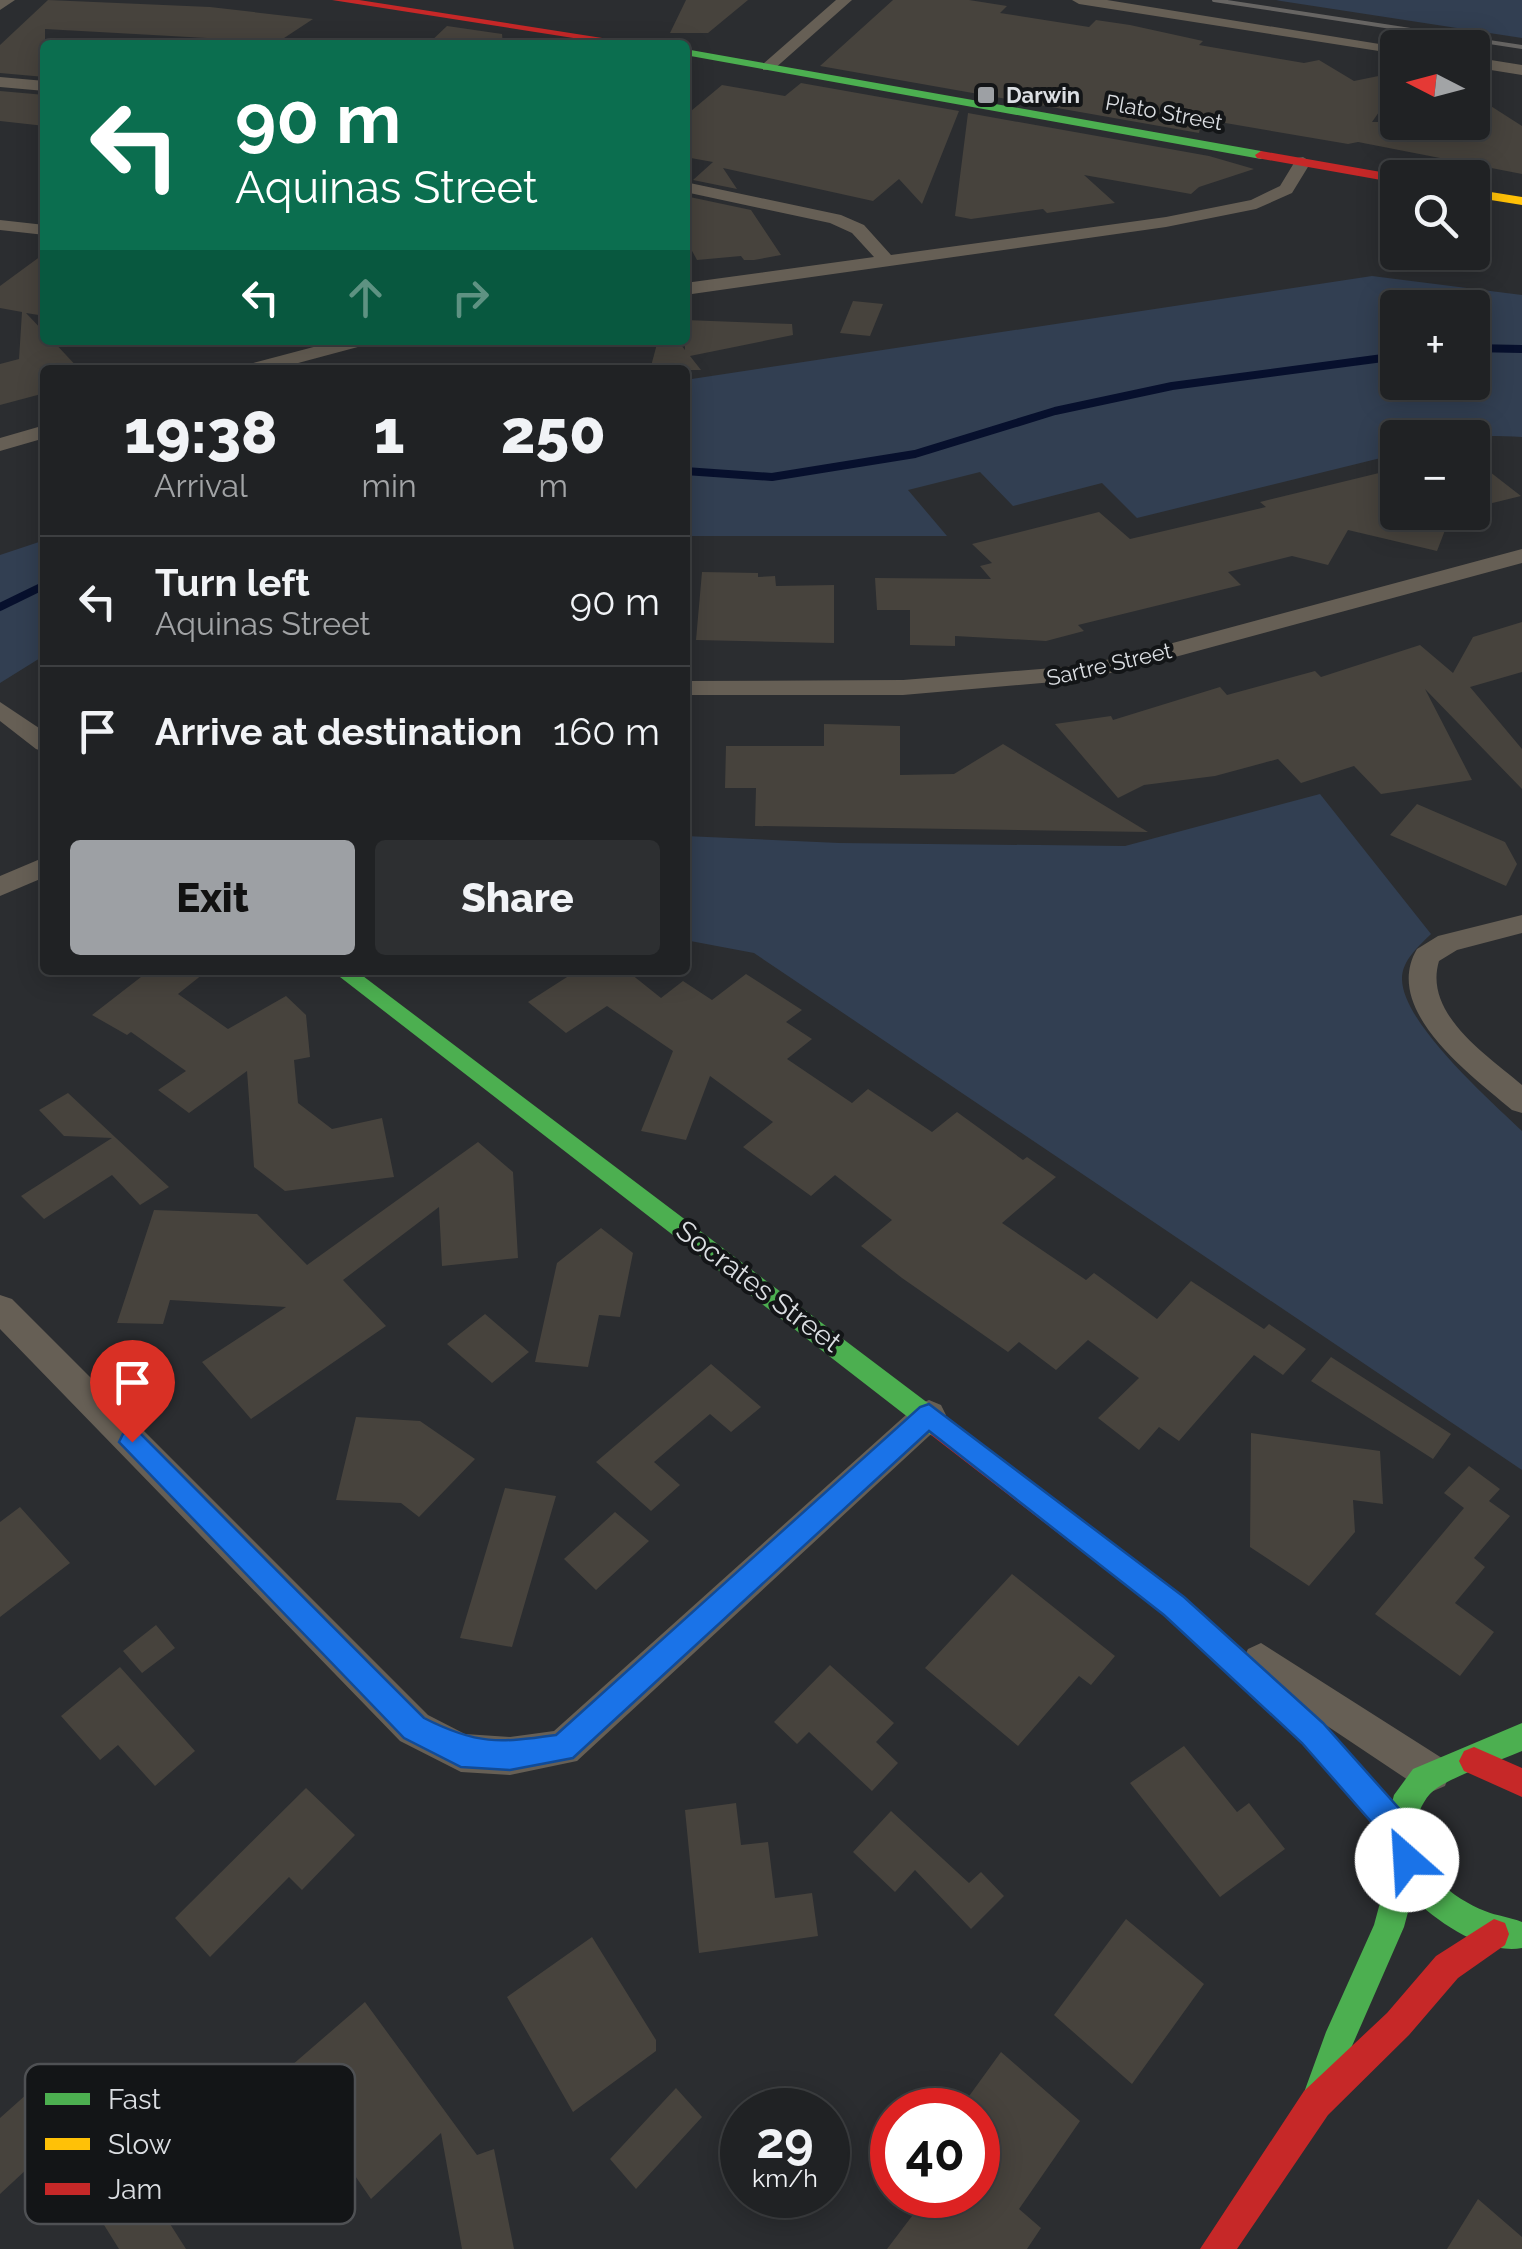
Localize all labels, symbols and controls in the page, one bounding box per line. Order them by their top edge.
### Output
north arrow [1380,30,1490,140]
map controls [1380,30,1490,530]
text: 90 m [235,77,401,159]
icon: left [70,80,200,210]
place label: Darwin [1006,82,1080,108]
marker: Darwin [975,84,997,106]
street label: Plato Street [1103,89,1225,135]
button: search [1380,160,1490,270]
text: Aquinas Street [235,161,538,214]
icon: left [233,270,288,325]
icon: ahead [338,270,393,325]
icon: right [443,270,498,325]
button: + [1380,290,1490,400]
text: 19:38 [124,397,278,467]
text: 1 [374,397,405,467]
text: 250 [501,397,606,467]
button: − [1380,420,1490,530]
text: Arrival [154,467,248,504]
text: min [362,467,417,504]
text: m [539,467,568,504]
text: Turn left [155,560,310,605]
icon: left [70,574,125,629]
text: 90 m [570,579,660,624]
text: Aquinas Street [155,605,370,642]
street label: Sartre Street [1044,637,1175,691]
icon: arrive [70,704,125,759]
text: Arrive at destination [155,709,522,754]
text: 160 m [553,709,660,754]
button: Exit [70,840,355,955]
button: Share [375,840,660,955]
street label: Socrates Street [670,1214,848,1359]
pin [90,1340,175,1443]
icon: arrive [105,1355,160,1410]
position arrow [1355,1808,1459,1912]
legend [25,2064,355,2224]
text: Fast [108,2083,161,2116]
speed limit sign: 40 [870,2088,1000,2218]
text: 29 [756,2111,814,2170]
text: Slow [108,2128,172,2161]
text: km/h [752,2163,818,2193]
text: Jam [108,2173,162,2206]

